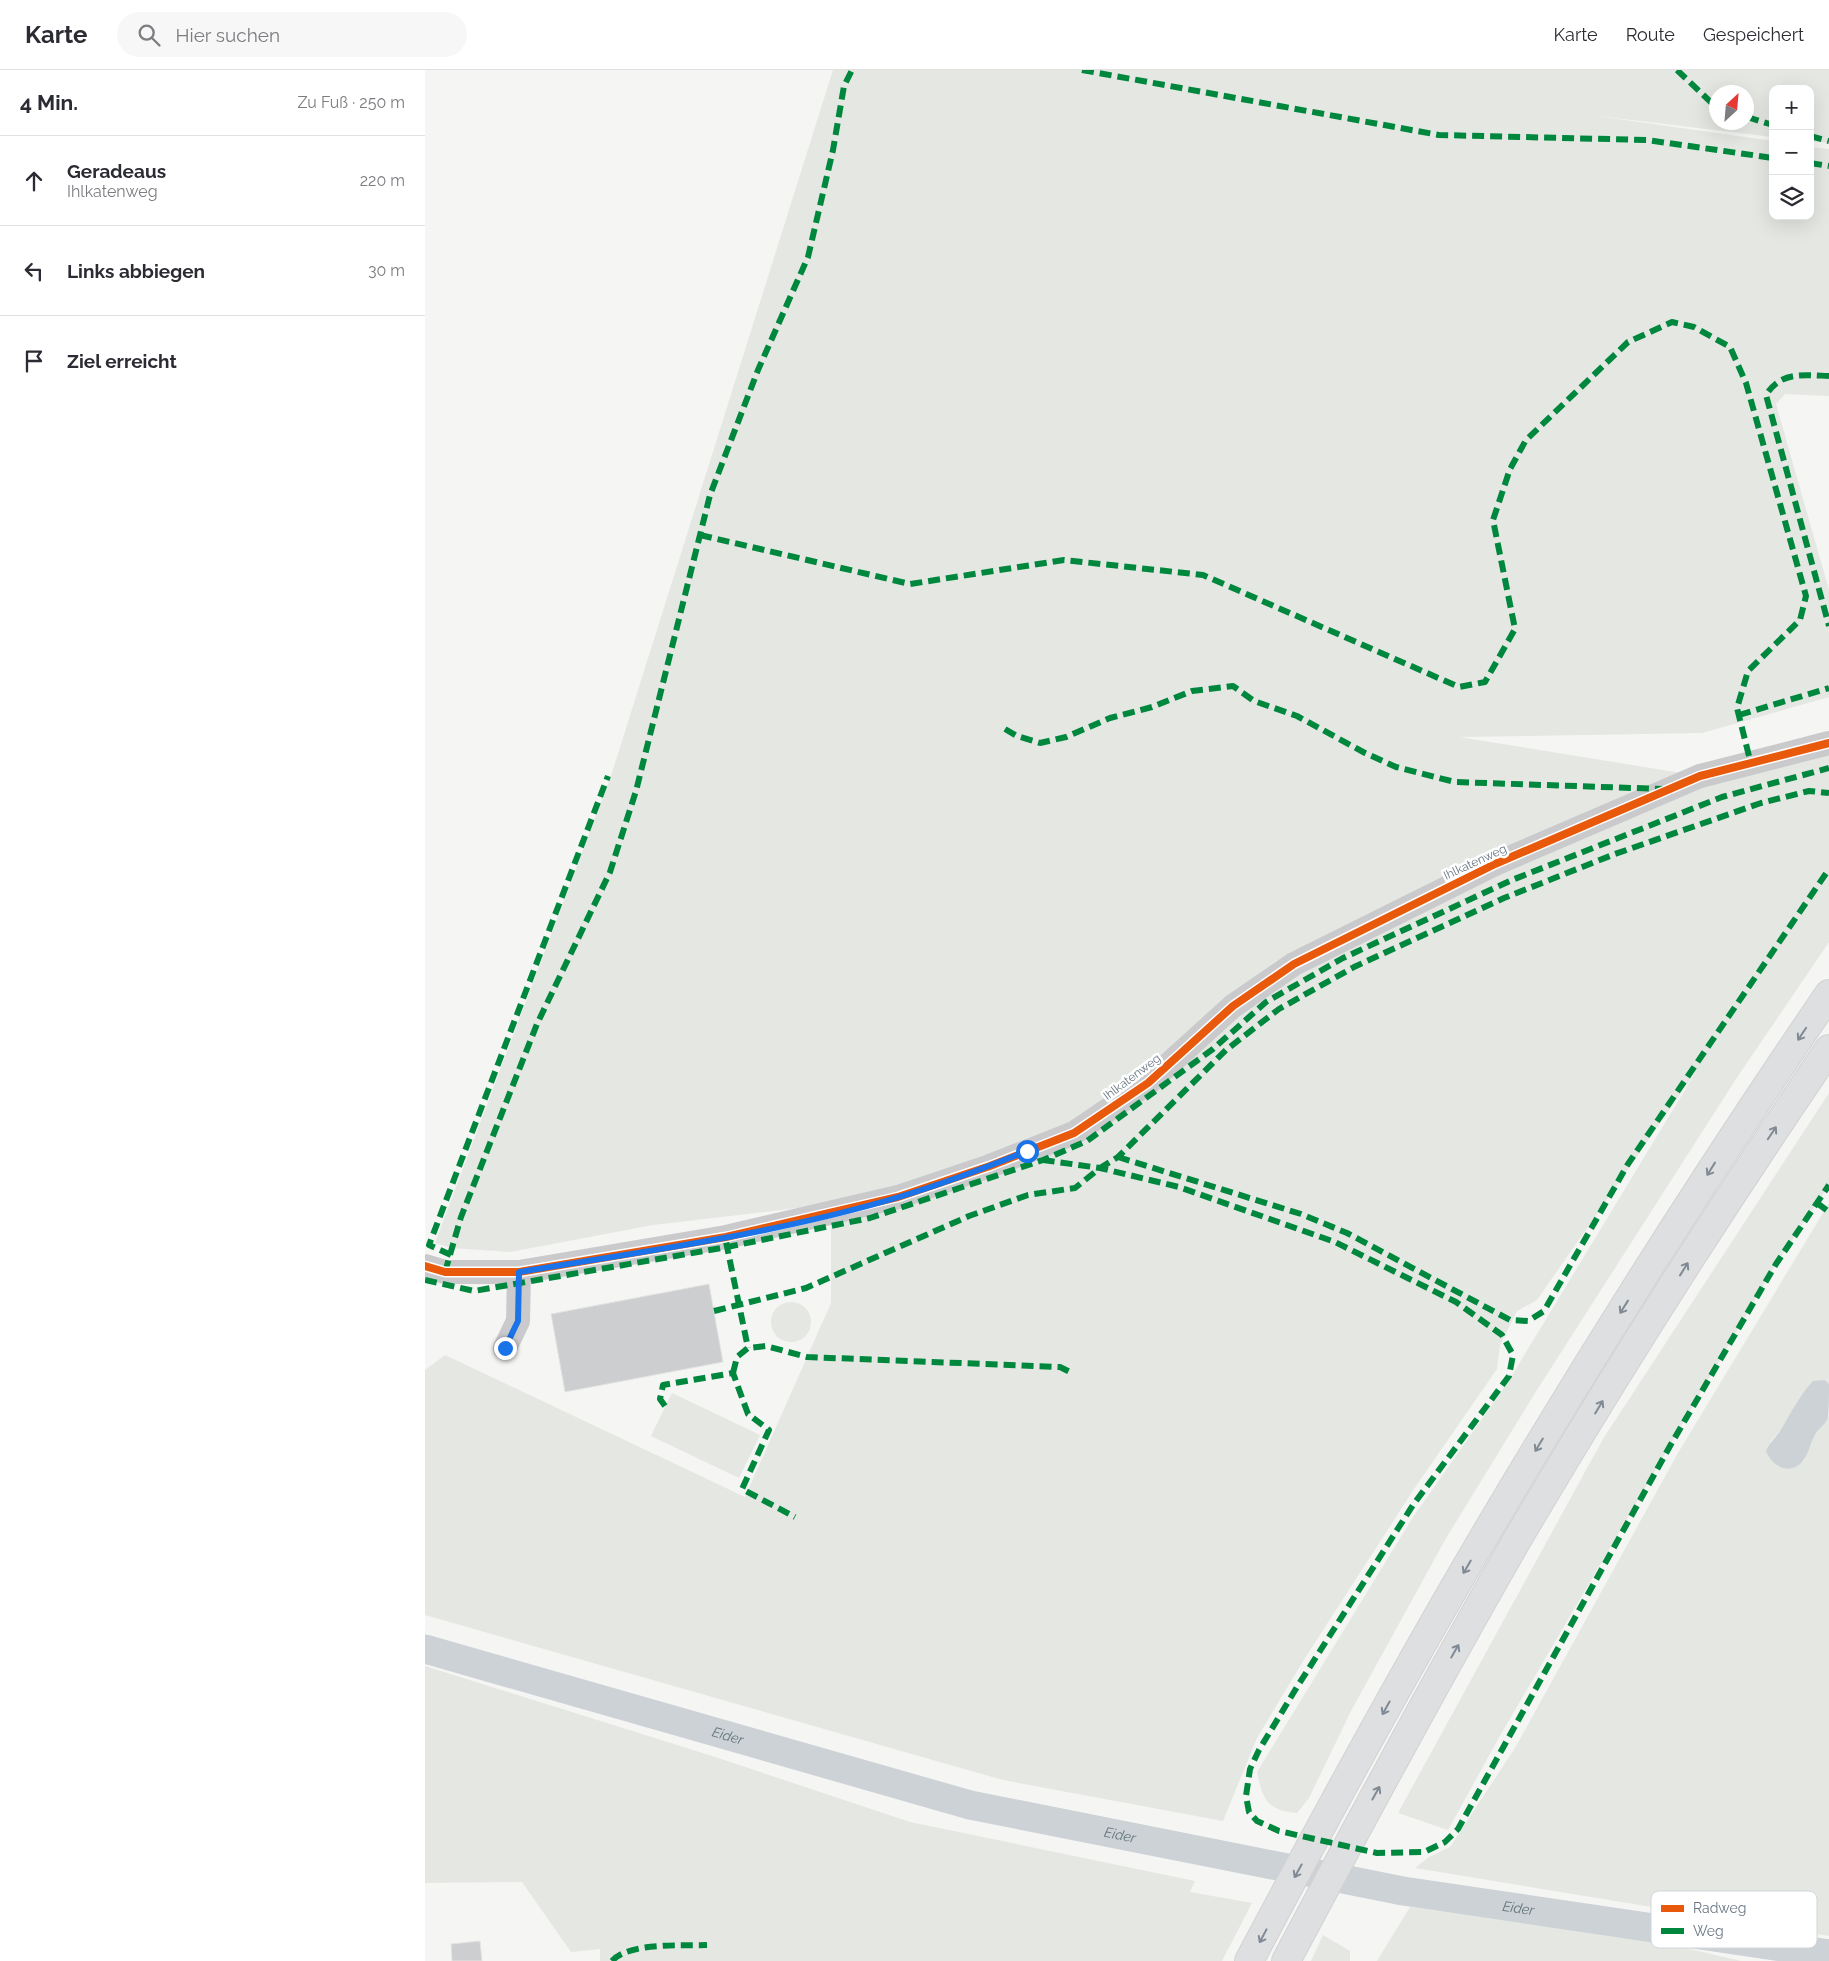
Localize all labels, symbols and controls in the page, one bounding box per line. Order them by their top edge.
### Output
search box [117,12,467,57]
text: Karte [25,20,87,49]
icon: search [135,21,163,49]
text: Hier suchen [175,24,280,46]
text: Karte [1554,24,1598,45]
text: Route [1626,24,1675,45]
text: Gespeichert [1703,24,1804,45]
north arrow [1709,85,1754,130]
map controls [1769,85,1814,220]
button: + [1769,85,1814,130]
text: 4 Min. [20,90,78,115]
text: Zu Fuß · 250 m [298,93,405,112]
button: − [1769,130,1814,175]
text: Geradeaus [67,160,166,182]
icon: ahead [20,167,48,195]
text: 220 m [360,171,405,190]
button: layers [1769,175,1814,220]
text: Ihlkatenweg [67,182,158,201]
icon: left [20,257,48,285]
text: Links abbiegen [67,260,205,282]
text: 30 m [368,261,405,280]
icon: arrive [20,347,48,375]
text: Ziel erreicht [67,350,177,372]
street label: Ihlkatenweg [1441,841,1509,883]
one-way arrow [1796,1027,1806,1041]
street label: Ihlkatenweg [1101,1051,1163,1103]
one-way arrow [1767,1126,1777,1140]
route start [1016,1140,1039,1163]
one-way arrow [1706,1162,1716,1176]
one-way arrow [1680,1263,1690,1277]
one-way arrow [1619,1299,1629,1313]
route end [494,1337,517,1360]
one-way arrow [1594,1401,1604,1415]
one-way arrow [1534,1438,1544,1452]
one-way arrow [1461,1559,1471,1574]
one-way arrow [1450,1644,1460,1659]
one-way arrow [1381,1700,1390,1715]
water label: Eider [710,1724,746,1748]
one-way arrow [1372,1786,1381,1801]
water label: Eider [1103,1824,1139,1846]
one-way arrow [1293,1863,1303,1878]
legend [1651,1891,1817,1948]
water label: Eider [1501,1898,1536,1918]
text: Radweg [1693,1900,1746,1916]
text: Weg [1693,1923,1724,1939]
one-way arrow [1258,1928,1267,1943]

